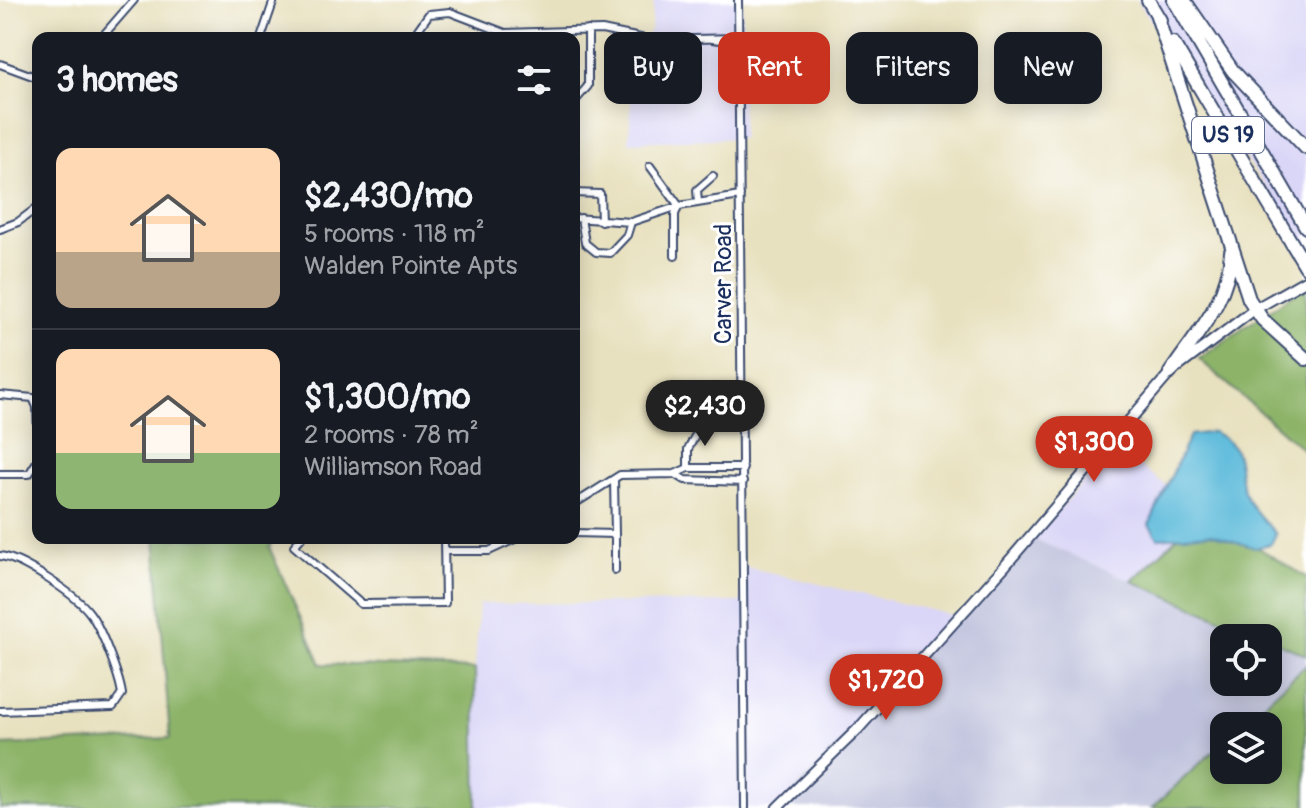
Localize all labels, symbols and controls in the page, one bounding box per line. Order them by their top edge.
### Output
chip: Buy [604,32,702,104]
chip: Rent [718,32,830,104]
chip: Filters [846,32,978,104]
chip: New [994,32,1102,104]
icon: filters [512,58,556,102]
text: 3 homes [56,59,178,102]
road number: US 19 [1192,117,1264,153]
text: $2,430/mo [304,175,473,218]
icon: home [120,180,216,276]
text: 5 rooms · 118 m² [304,218,485,250]
street label: Carver Road [709,224,738,344]
text: Walden Pointe Apts [304,250,517,282]
text: $1,300/mo [304,376,470,419]
pin: $2,430 [640,380,770,448]
icon: home [120,381,216,477]
text: $2,430 [664,390,746,422]
pin: $1,300 [1029,416,1159,484]
text: 2 rooms · 78 m² [304,419,479,451]
text: $1,300 [1054,426,1134,458]
text: Williamson Road [304,451,482,483]
map controls [1210,624,1282,784]
button: locate [1210,624,1282,696]
pin: $1,720 [821,654,951,722]
text: $1,720 [848,664,924,696]
button: layers [1210,712,1282,784]

